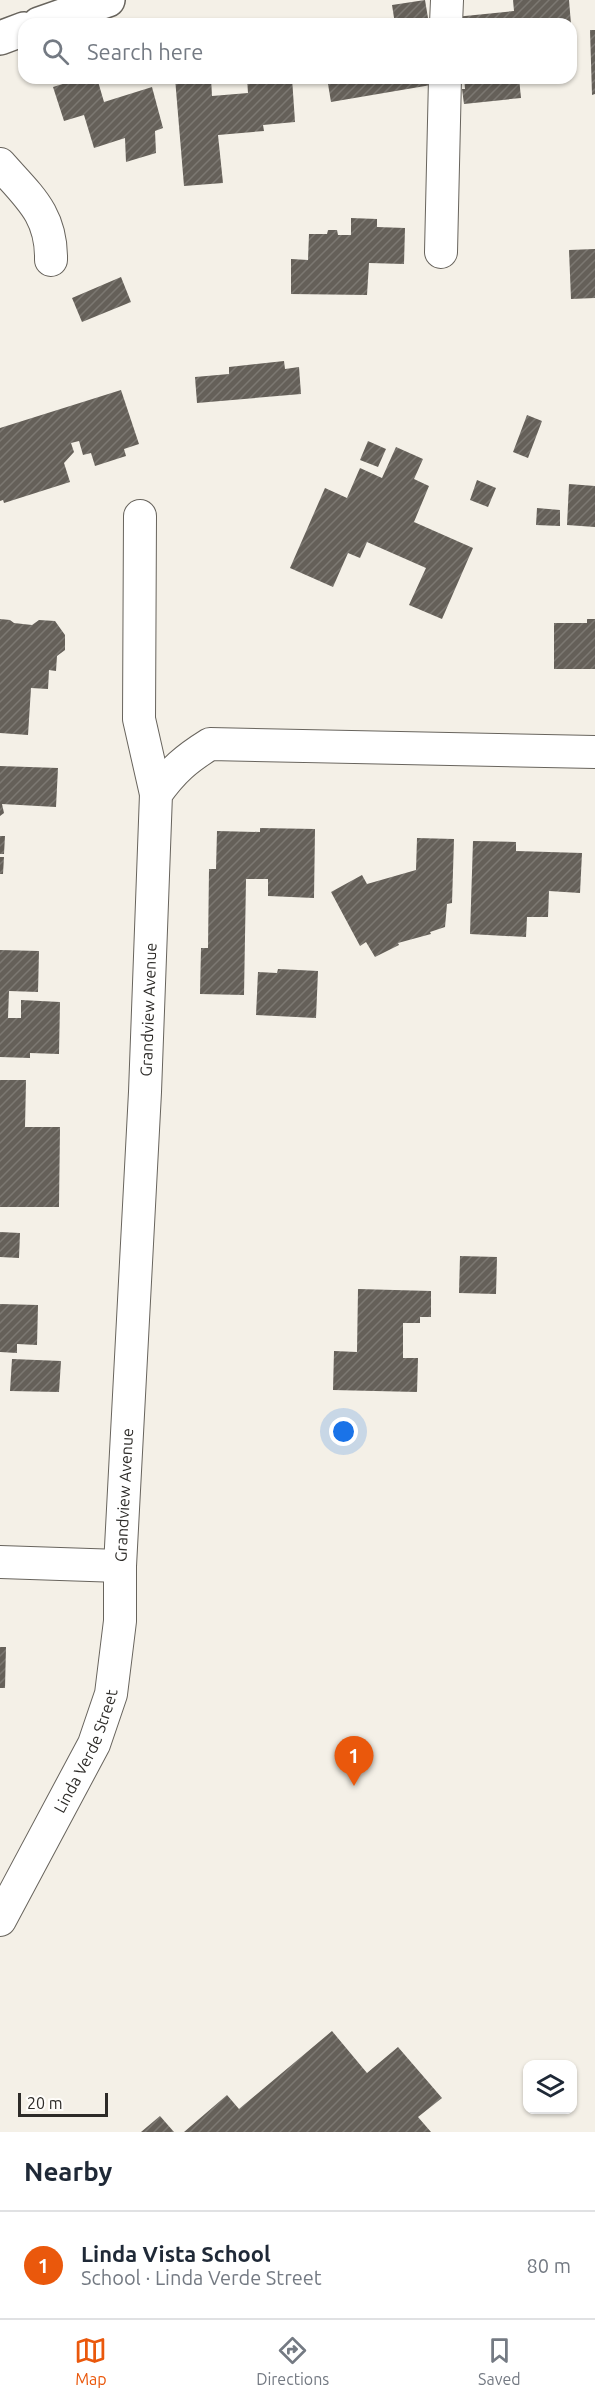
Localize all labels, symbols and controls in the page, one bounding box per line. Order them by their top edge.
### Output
search box [18,18,577,84]
icon: search [39,35,72,68]
text: Search here [87,39,203,64]
street label: Grandview Avenue [137,942,160,1077]
your location [329,1417,358,1446]
street label: Grandview Avenue [111,1428,136,1562]
street label: Linda Verde Street [50,1688,121,1816]
pin: 1 [334,1736,374,1786]
map controls [523,2060,577,2114]
button: layers [523,2060,577,2114]
scale bar [18,2090,108,2118]
text: 20 m [27,2094,63,2112]
text: Nearby [24,2157,112,2186]
text: Linda Vista School [81,2241,271,2266]
text: 1 [38,2254,49,2277]
text: 80 m [527,2254,571,2277]
text: School · Linda Verde Street [81,2266,322,2289]
tab: Map [74,2334,107,2388]
tab: Directions [256,2334,329,2388]
tab: Saved [478,2334,521,2388]

